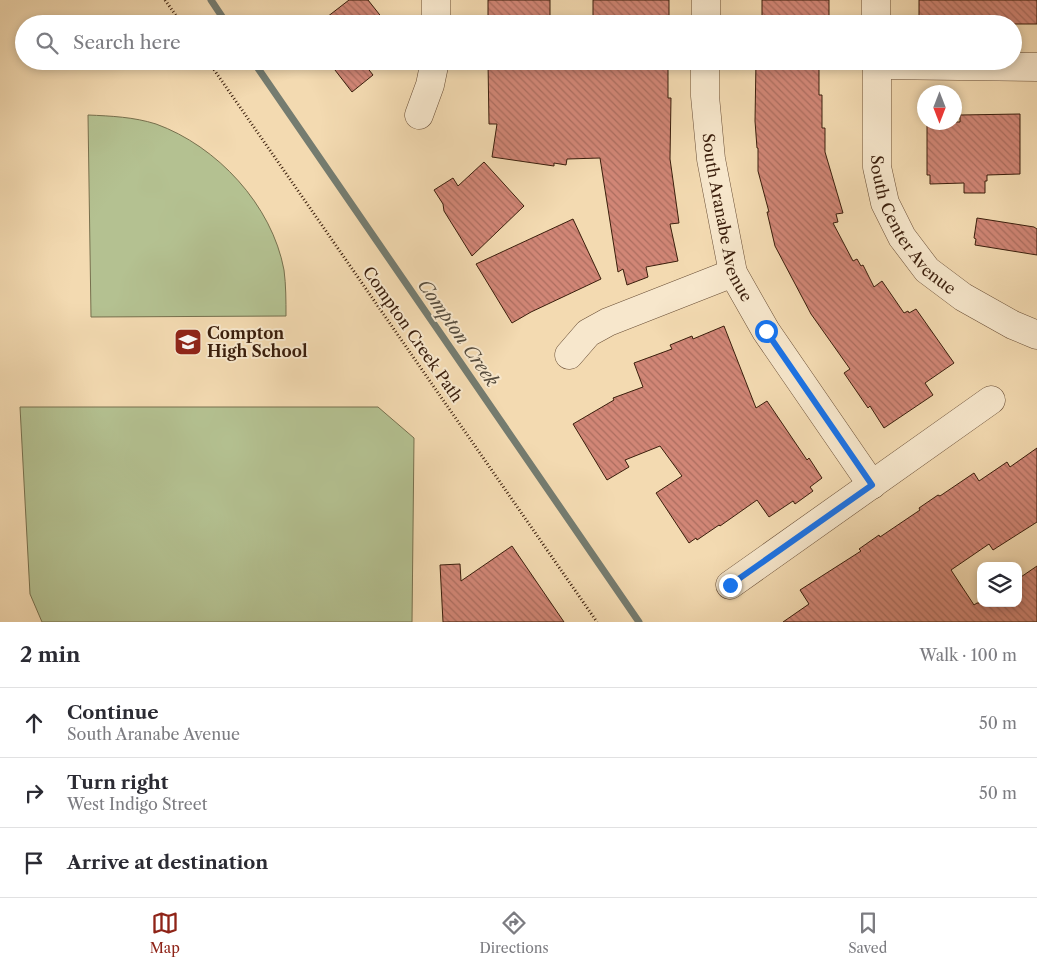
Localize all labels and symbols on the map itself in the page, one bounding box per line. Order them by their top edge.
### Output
north arrow [917,85,962,130]
street label: South Aranabe Avenue [699,132,757,305]
street label: South Center Avenue [867,155,960,298]
street label: Compton Creek Path [359,262,467,406]
water label: Compton Creek [413,275,504,391]
route start [755,320,778,343]
place label: Compton High School [207,323,308,361]
school or university icon: Compton High School [173,327,203,357]
route end [719,574,742,597]

